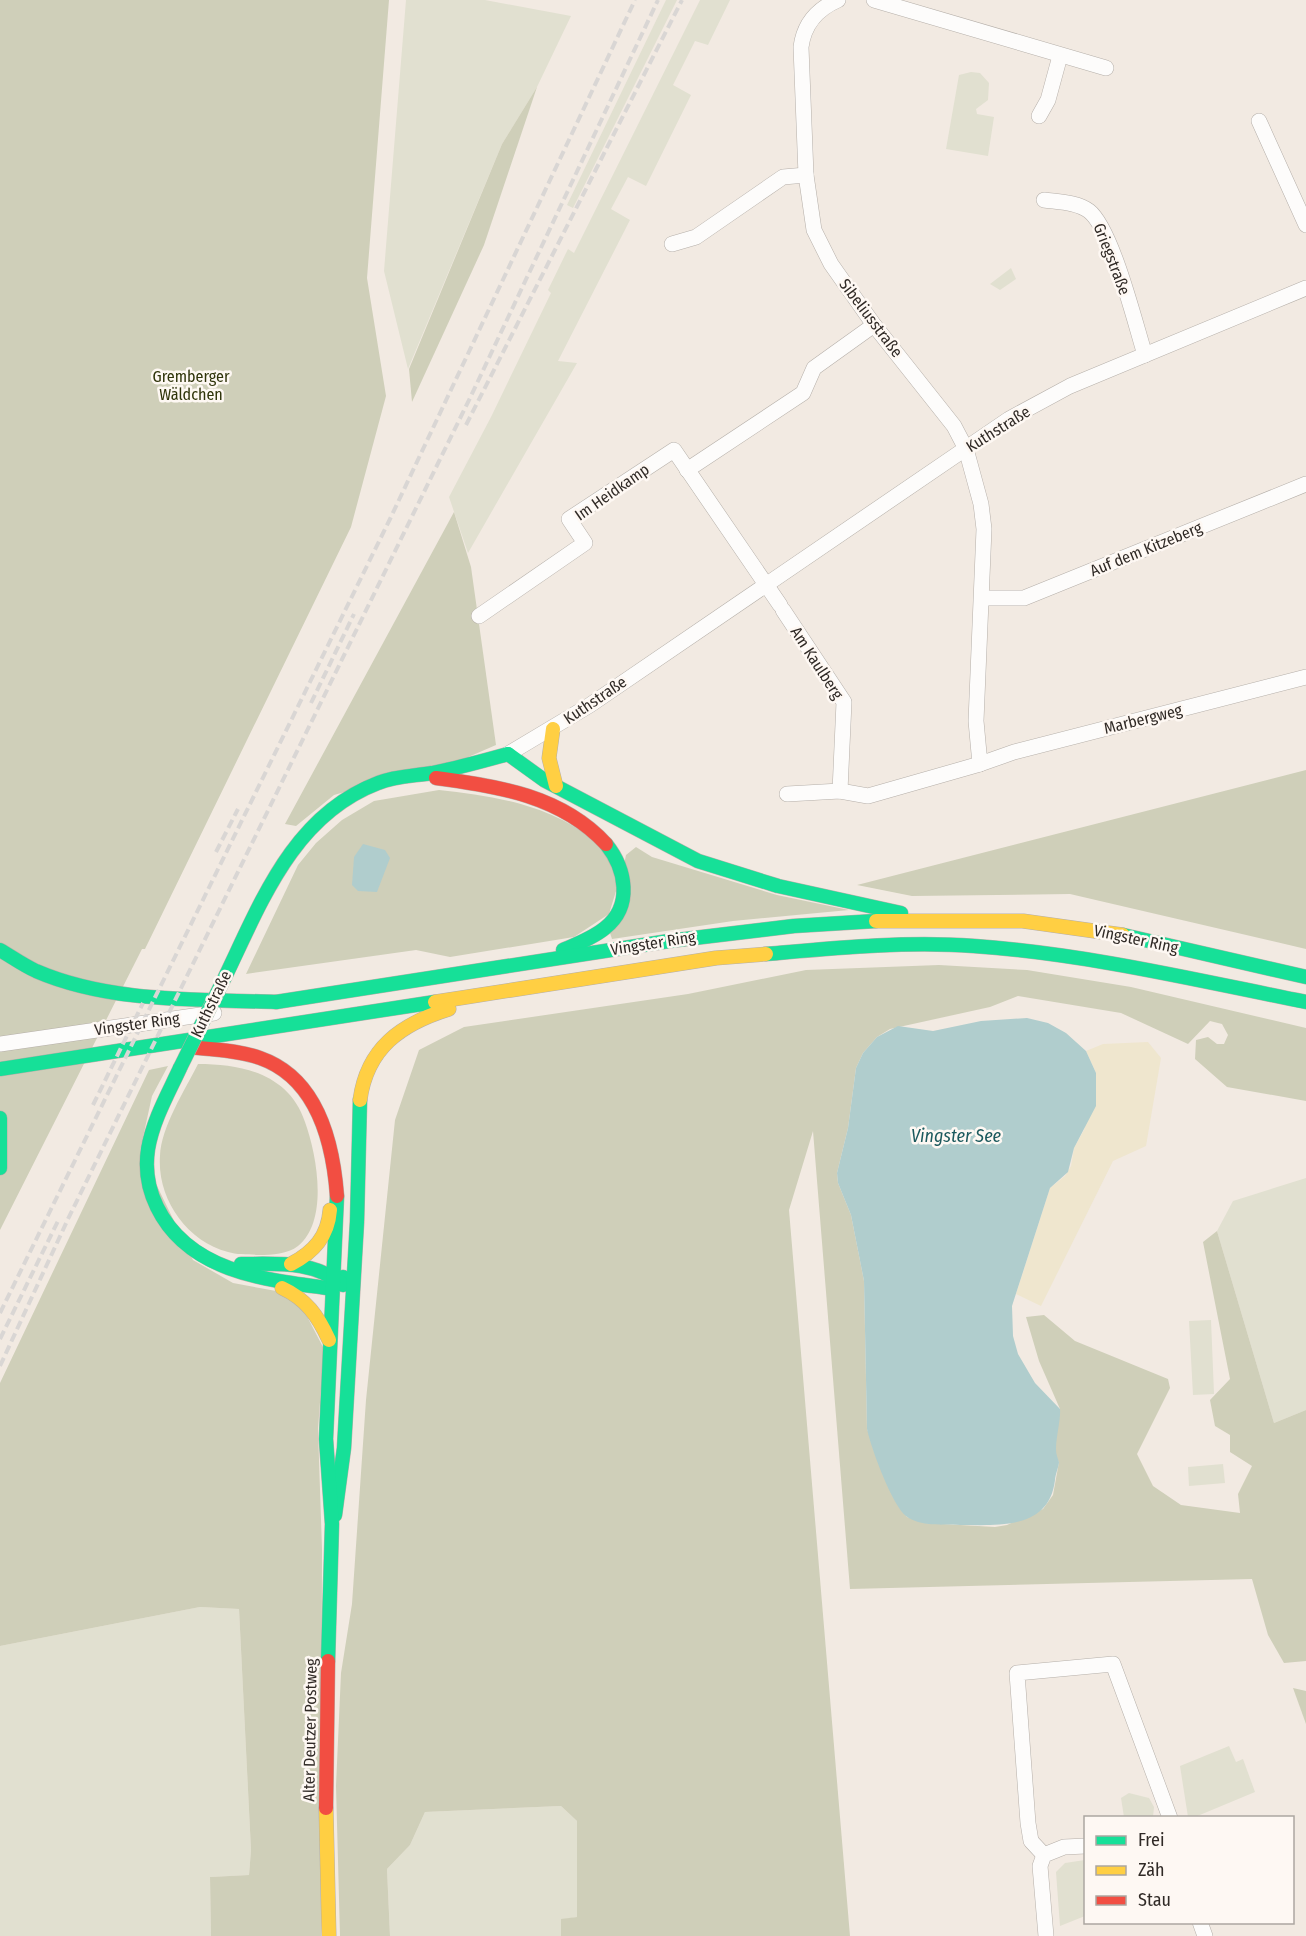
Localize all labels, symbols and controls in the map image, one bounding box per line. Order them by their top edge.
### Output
street label: Griegstraße [1090,220,1134,298]
street label: Sibeliusstraße [835,275,907,361]
park label: Gremberger Wäldchen [152,367,230,404]
street label: Kuthstraße [963,402,1034,456]
street label: Im Heidkamp [571,459,653,525]
street label: Auf dem Kitzeberg [1087,518,1205,580]
street label: Am Kaulberg [787,623,848,703]
street label: Kuthstraße [560,672,630,728]
street label: Marbergweg [1102,700,1185,738]
street label: Vingster Ring [1092,921,1180,957]
street label: Vingster Ring [609,927,697,959]
street label: Kuthstraße [187,967,235,1040]
street label: Vingster Ring [93,1009,181,1039]
water label: Vingster See [911,1125,1002,1147]
street label: Alter Deutzer Postweg [299,1658,321,1802]
legend [1084,1816,1294,1924]
text: Frei [1138,1829,1164,1851]
text: Zäh [1138,1859,1165,1881]
text: Stau [1138,1889,1171,1911]

